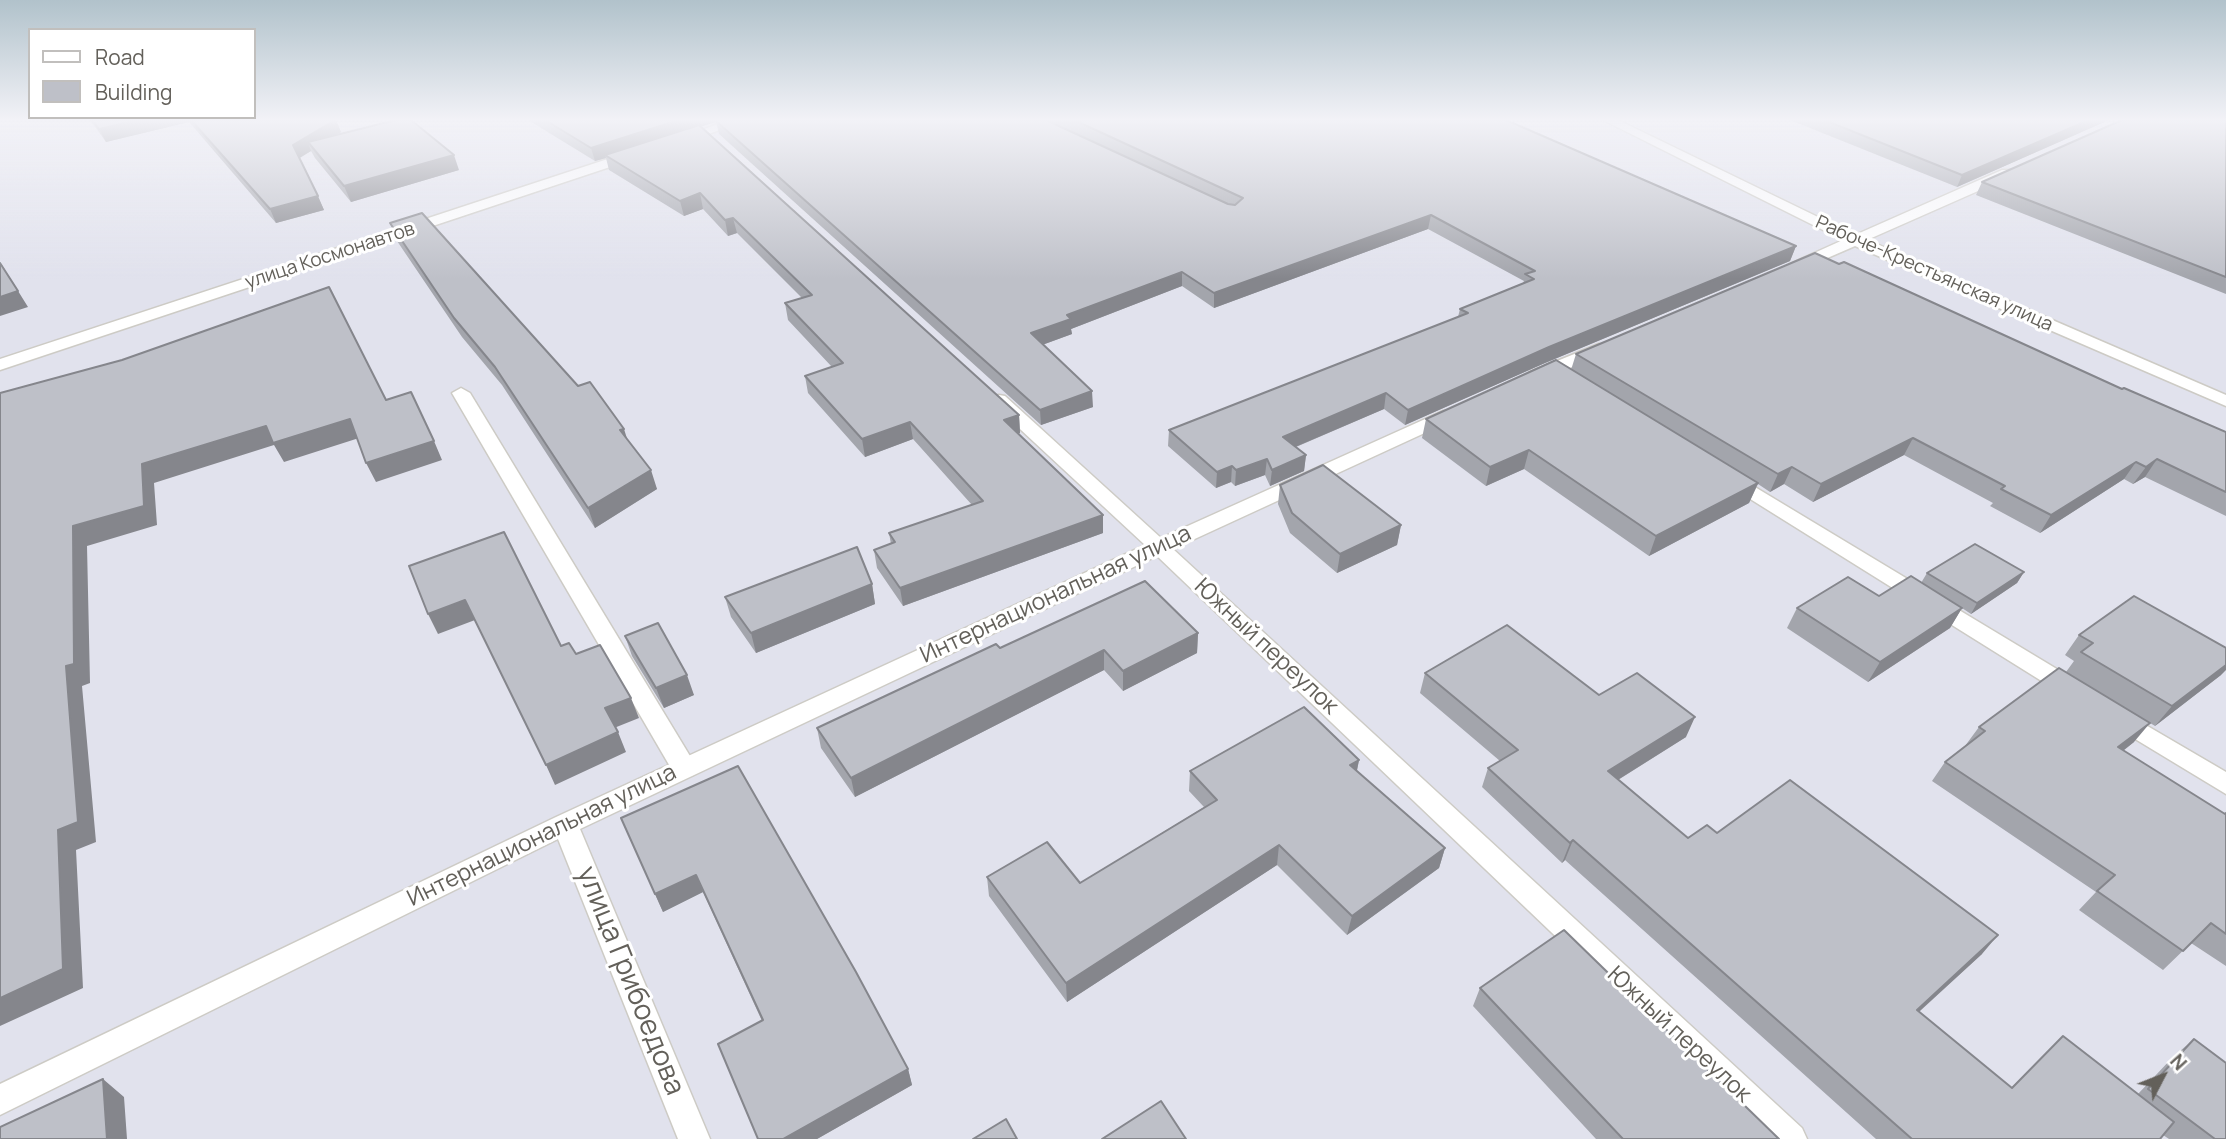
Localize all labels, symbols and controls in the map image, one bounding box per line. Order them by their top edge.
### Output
legend [28,28,256,119]
text: Road [95,43,145,71]
text: Building [95,78,172,106]
street label: Рабоче-Крестьянская улица [1812,211,2056,337]
street label: улица Космонавтов [242,218,418,294]
street label: Интернациональная улица [916,520,1196,670]
street label: Южный переулок [1188,573,1344,721]
street label: Интернациональная улица [403,759,681,913]
street label: улица Грибоедова [569,862,691,1100]
street label: Южный переулок [1601,961,1757,1109]
north arrow [2128,1041,2198,1111]
text: N [2164,1048,2193,1076]

